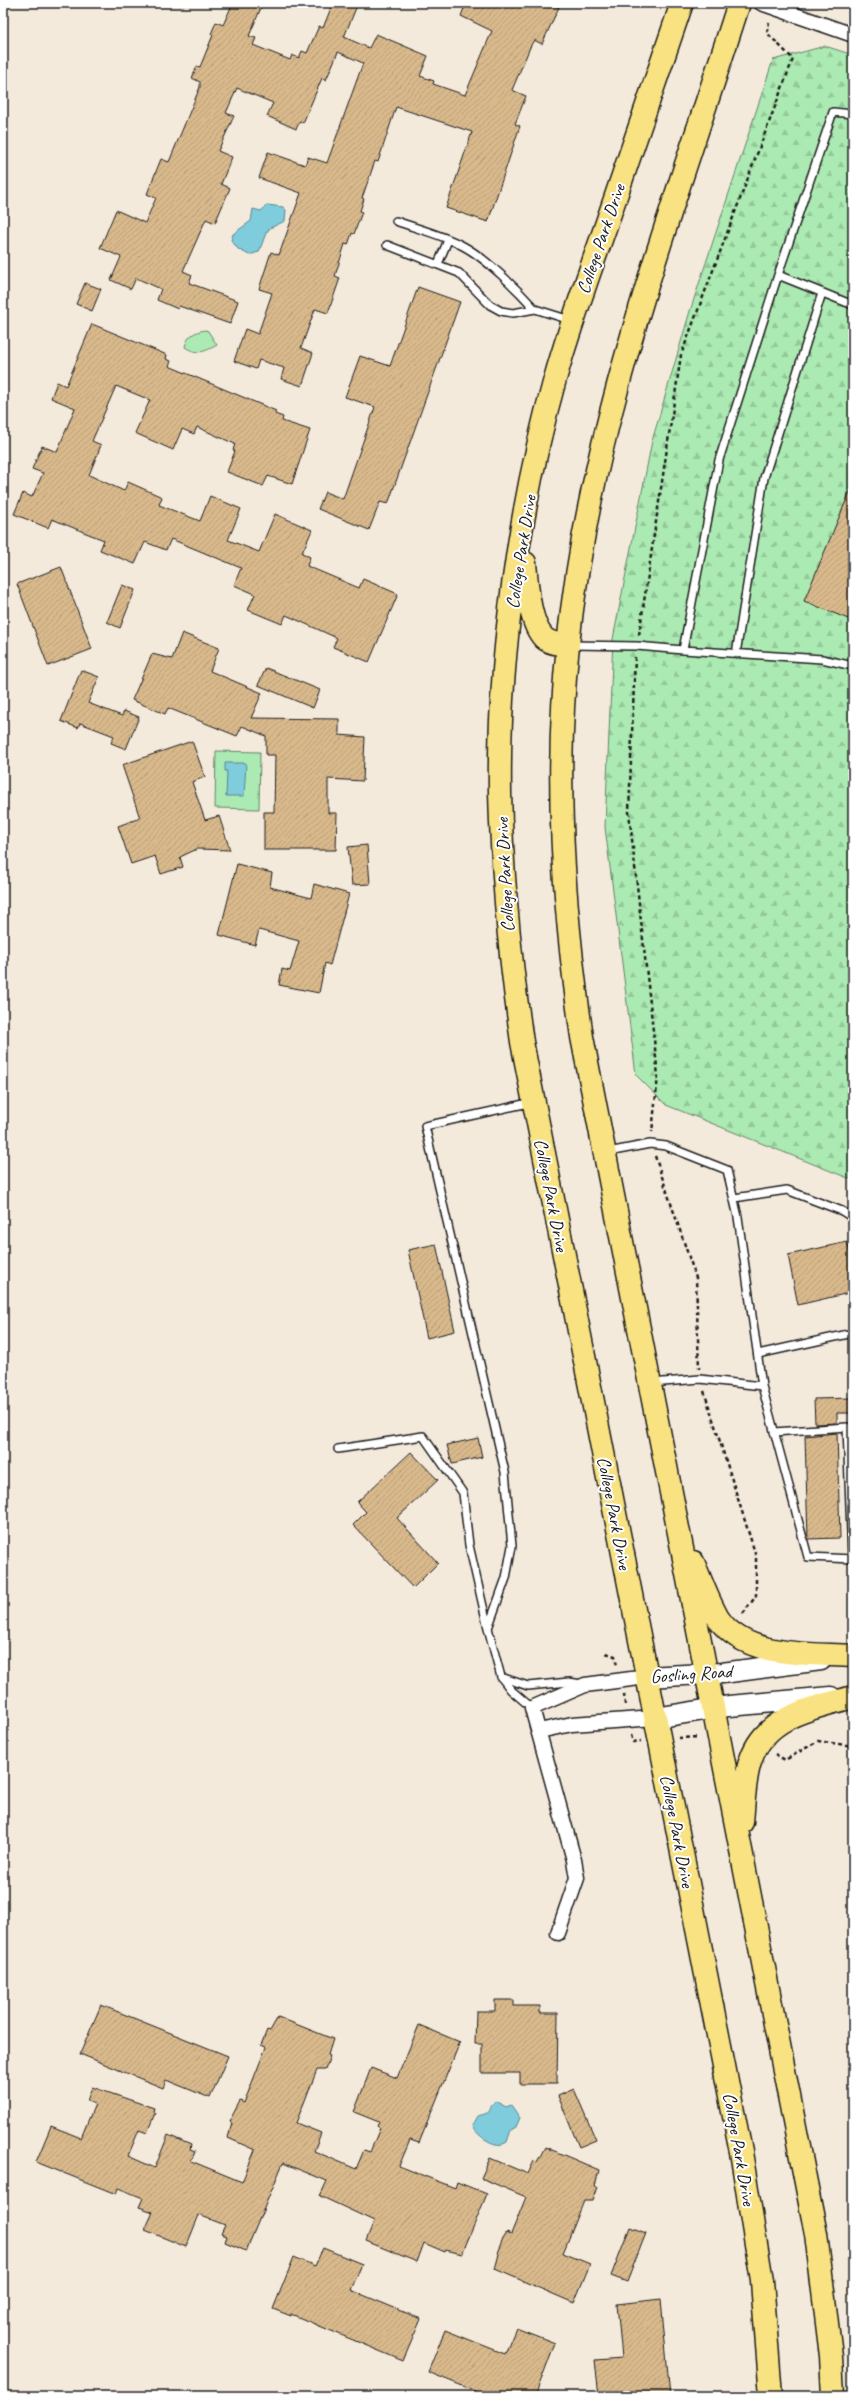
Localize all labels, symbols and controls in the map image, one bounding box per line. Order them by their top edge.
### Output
street label: College Park Drive [571,179,632,297]
street label: College Park Drive [500,492,542,610]
street label: College Park Drive [490,815,520,933]
street label: College Park Drive [528,1137,574,1255]
street label: College Park Drive [591,1455,637,1573]
street label: Gosling Road [649,1659,736,1689]
street label: College Park Drive [654,1773,700,1891]
street label: College Park Drive [717,2091,761,2209]

